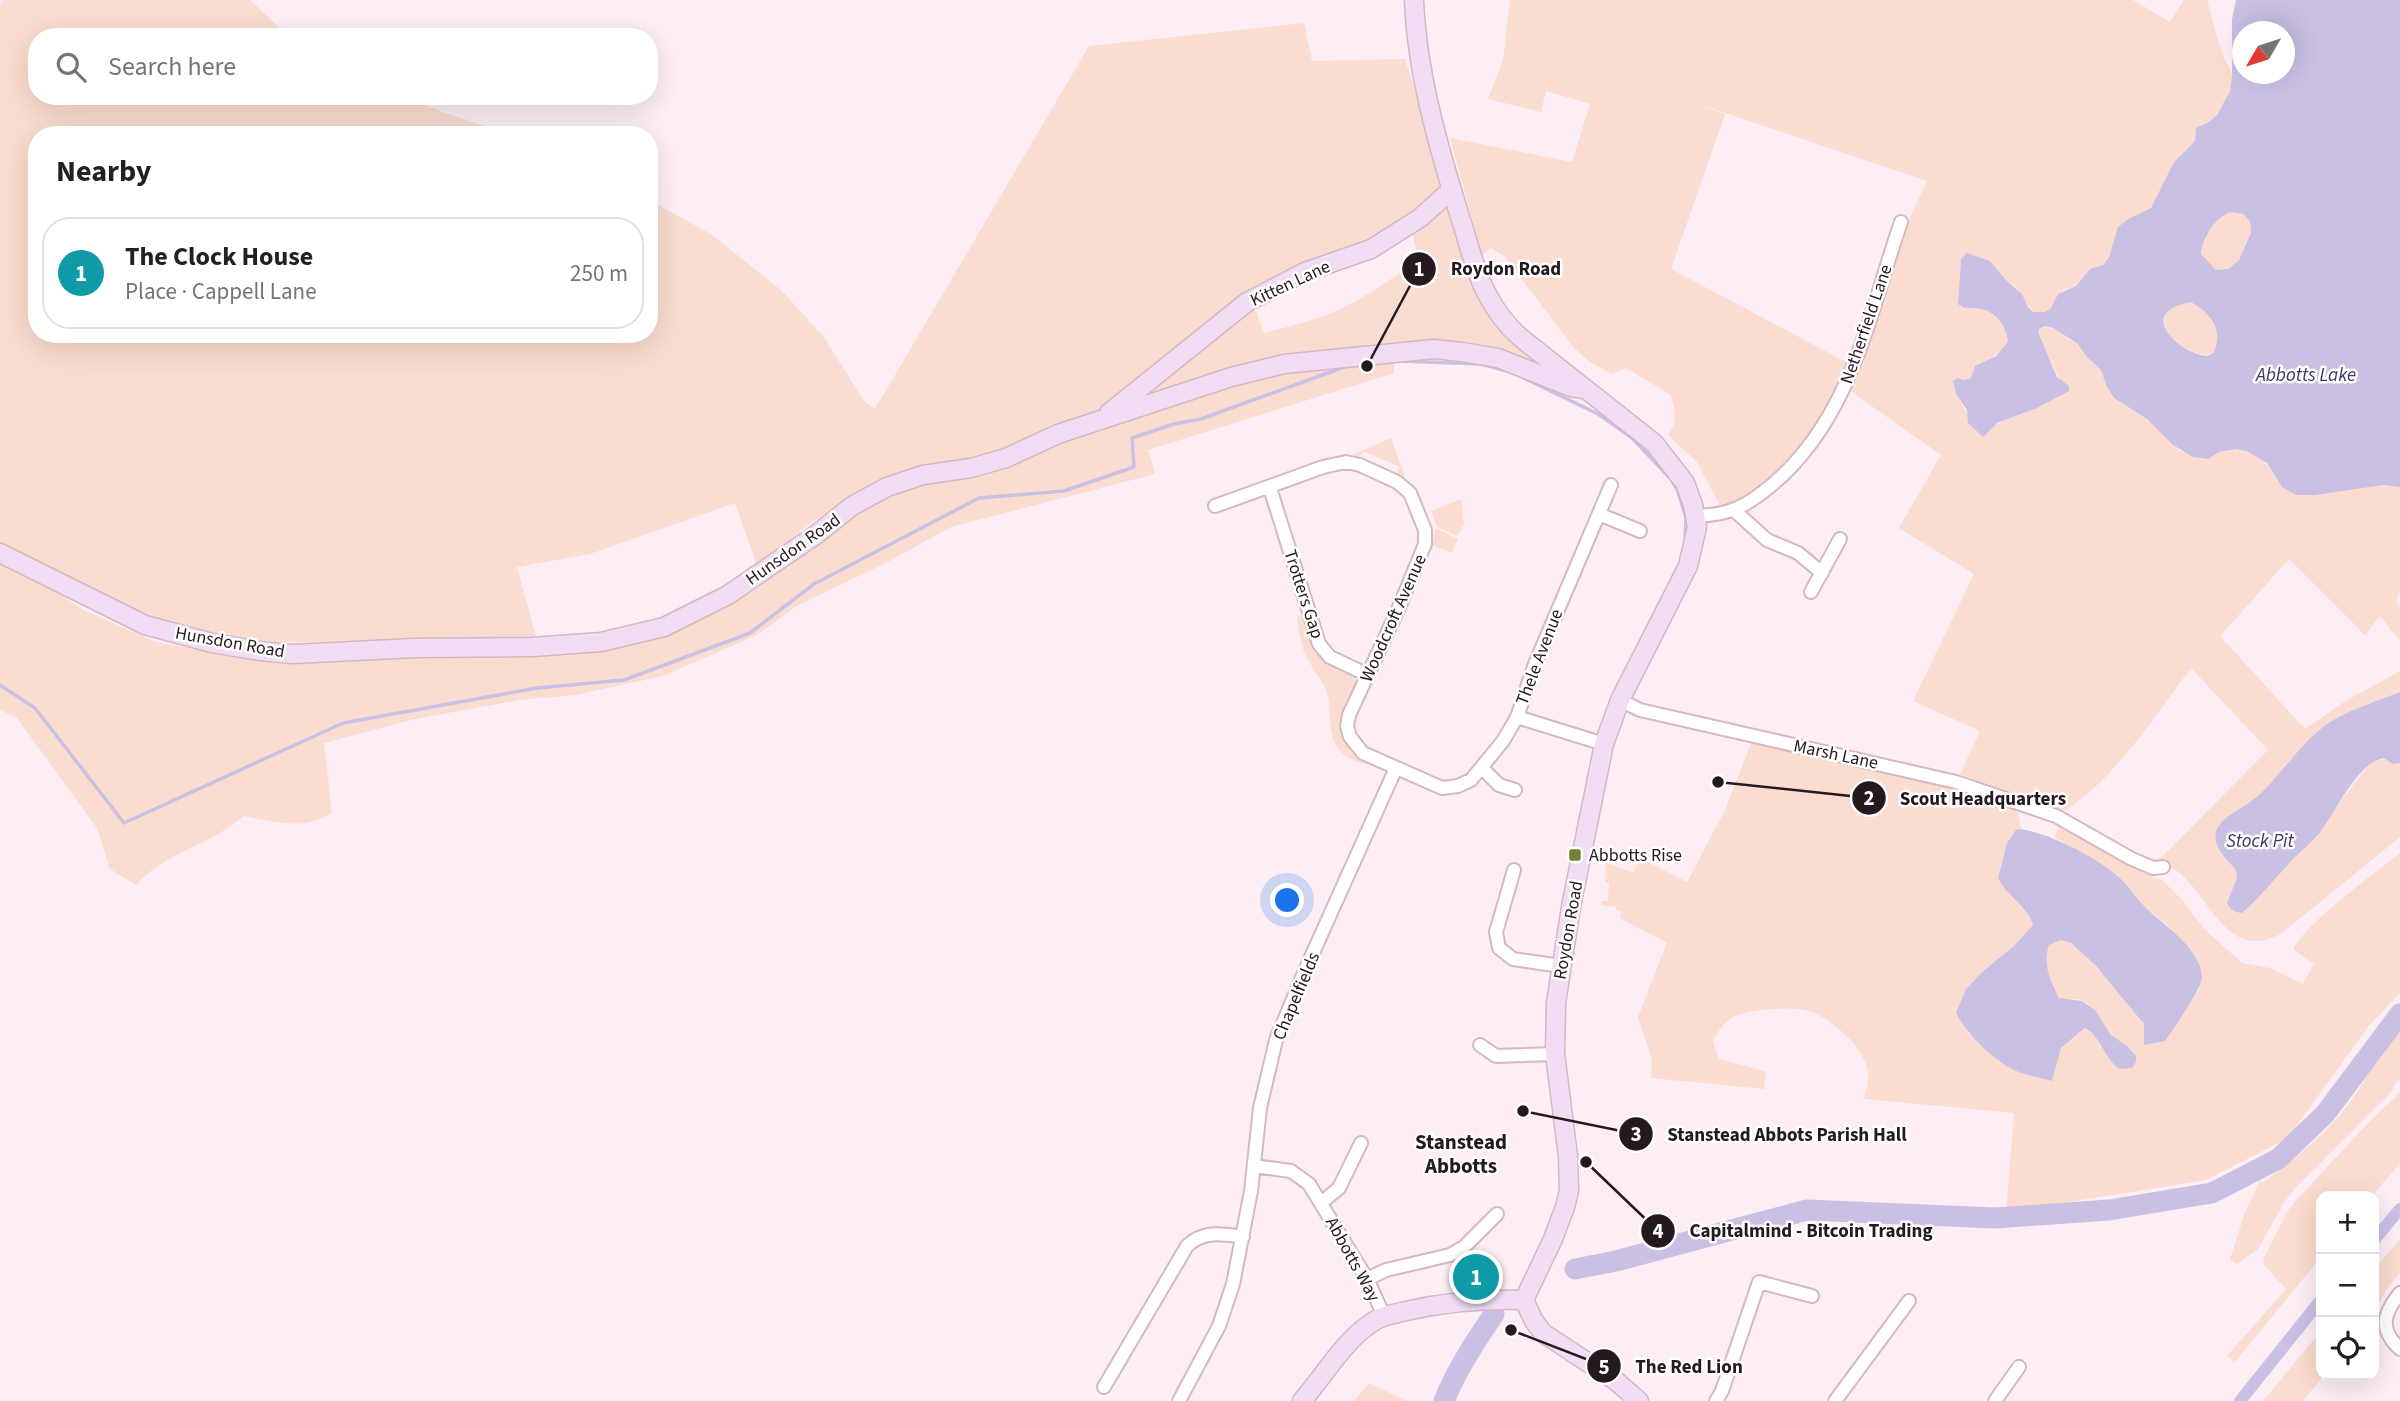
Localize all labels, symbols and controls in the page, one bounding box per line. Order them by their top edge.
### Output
north arrow [2232,21,2295,84]
search box [28,28,658,105]
icon: search [52,48,90,86]
text: Search here [108,48,236,85]
text: Nearby [56,150,151,193]
text: The Clock House [125,238,313,275]
callout: Roydon Road [1402,249,1575,289]
street label: Kitten Lane [1246,254,1334,313]
text: 1 [1413,254,1425,284]
text: Roydon Road [1451,256,1561,283]
text: 1 [75,257,87,290]
text: 250 m [570,257,628,290]
street label: Netherfield Lane [1834,261,1899,387]
text: Place · Cappell Lane [125,275,317,308]
water label: Abbotts Lake [2255,362,2356,389]
street label: Hunsdon Road [741,507,846,591]
street label: Trotters Gap [1277,546,1330,642]
street label: Woodcroft Avenue [1354,550,1433,686]
street label: Thele Avenue [1510,606,1569,709]
street label: Hunsdon Road [173,621,287,664]
street label: Marsh Lane [1791,733,1881,776]
callout: Scout Headquarters [1851,778,2081,818]
text: 2 [1863,783,1875,813]
text: Scout Headquarters [1900,786,2066,813]
water label: Stock Pit [2226,828,2295,855]
place label: Abbotts Rise [1589,843,1682,868]
marker: Abbotts Rise [1567,847,1583,863]
street label: Roydon Road [1548,879,1589,981]
your location [1270,883,1304,917]
street label: Chapelfields [1267,948,1326,1044]
callout: Stanstead Abbots Parish Hall [1619,1114,1921,1154]
text: 3 [1630,1119,1642,1149]
text: Stanstead Abbots Parish Hall [1667,1122,1907,1149]
district label: Stanstead Abbotts [1415,1127,1507,1181]
map controls [2316,1191,2379,1380]
button: + [2316,1191,2379,1254]
callout: Capitalmind - Bitcoin Trading [1641,1211,1947,1251]
street label: Abbotts Way [1319,1212,1386,1307]
text: 4 [1652,1216,1664,1246]
text: Capitalmind - Bitcoin Trading [1689,1218,1933,1245]
pin: 1 [1453,1251,1499,1303]
button: − [2316,1254,2379,1317]
button: locate [2316,1317,2379,1380]
callout: The Red Lion [1587,1346,1757,1386]
text: 5 [1598,1352,1610,1382]
text: The Red Lion [1635,1354,1743,1381]

